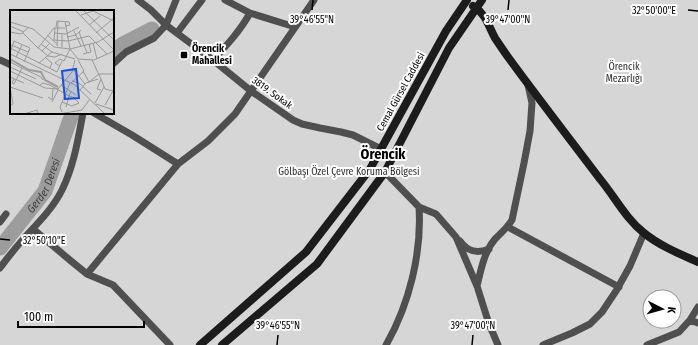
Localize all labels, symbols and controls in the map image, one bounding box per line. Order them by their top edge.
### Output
text: 32°50'00"E [632,5,676,17]
inset map [10,10,114,114]
text: 39°46'55"N [290,14,334,26]
text: 39°47'00"N [486,14,530,26]
place label: Örencik Mahallesi [192,42,232,67]
marker: Örencik Mahallesi [179,50,189,60]
street label: Cemal Gürsel Caddesi [374,51,428,133]
park label: Örencik Mezarlığı [606,60,642,85]
street label: 3819. Sokak [250,74,295,112]
district label: Örencik [361,145,406,163]
water label: Gerder Deresi [24,156,63,215]
park label: Gölbaşı Özel Çevre Koruma Bölgesi [278,165,420,178]
text: 32°50'10"E [23,235,66,247]
north arrow [642,289,682,329]
scale bar [18,303,144,329]
text: K [665,306,678,314]
text: 100 m [24,310,53,324]
text: 39°46'55"N [256,320,300,332]
text: 39°47'00"N [451,320,495,332]

